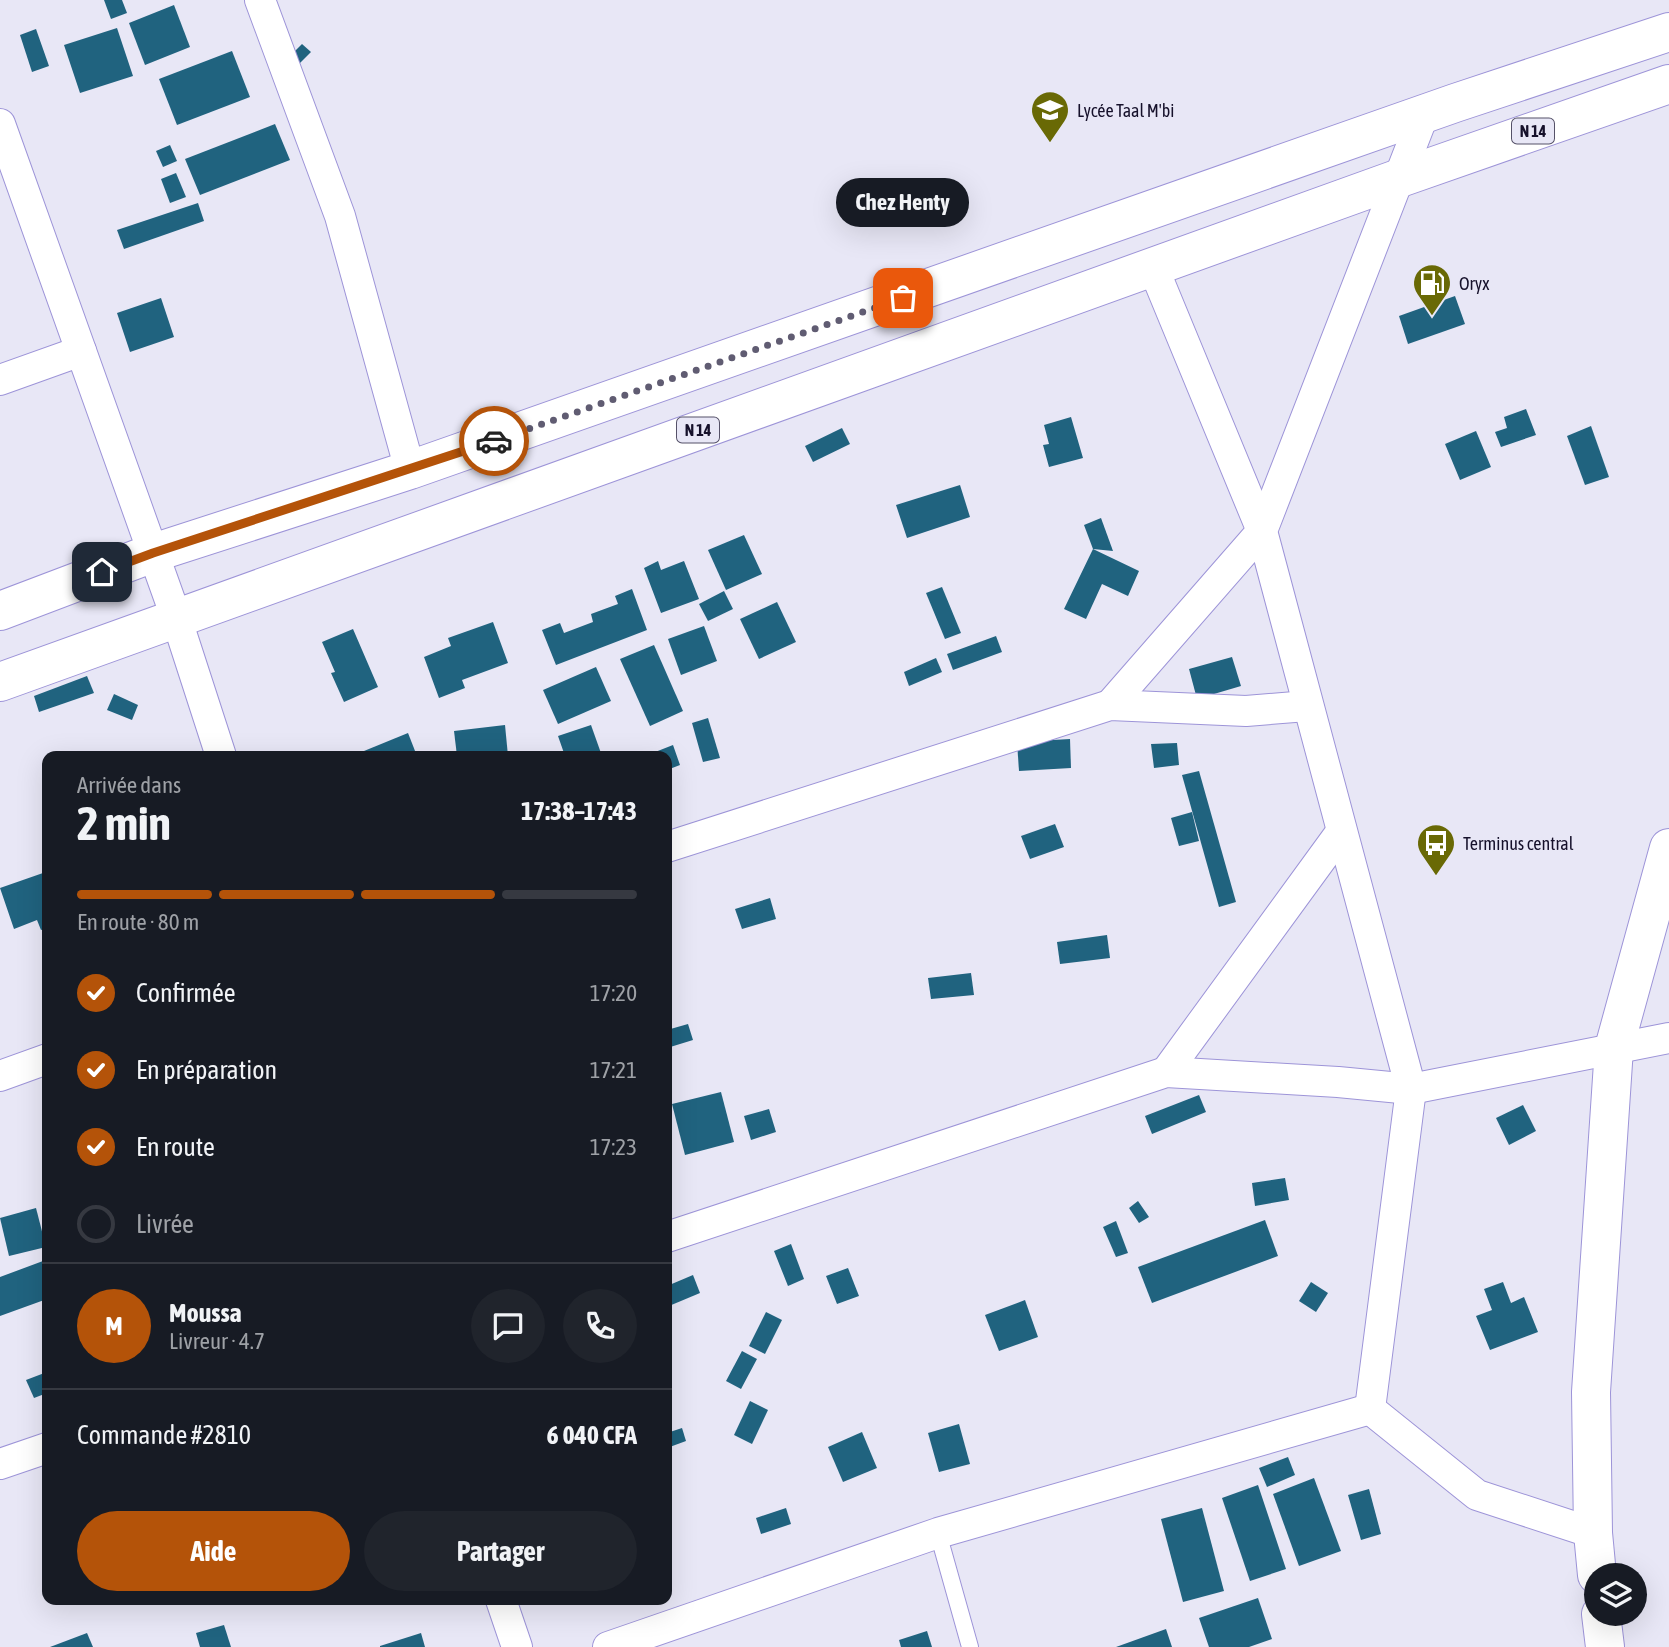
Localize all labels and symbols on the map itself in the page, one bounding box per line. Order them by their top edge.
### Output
school or university icon: Lycée Taal M'bi [1029,89,1071,144]
place label: Lycée Taal M'bi [1077,100,1174,121]
road number: N 14 [1512,119,1554,144]
callout: Chez Henty [836,179,970,228]
fuel station icon: Oryx [1411,262,1453,317]
pin [873,268,933,328]
place label: Oryx [1459,273,1490,294]
courier [459,406,529,476]
road number: N 14 [677,418,719,442]
pin [72,542,132,602]
bus stop icon: Terminus central [1415,822,1457,877]
place label: Terminus central [1463,833,1574,854]

